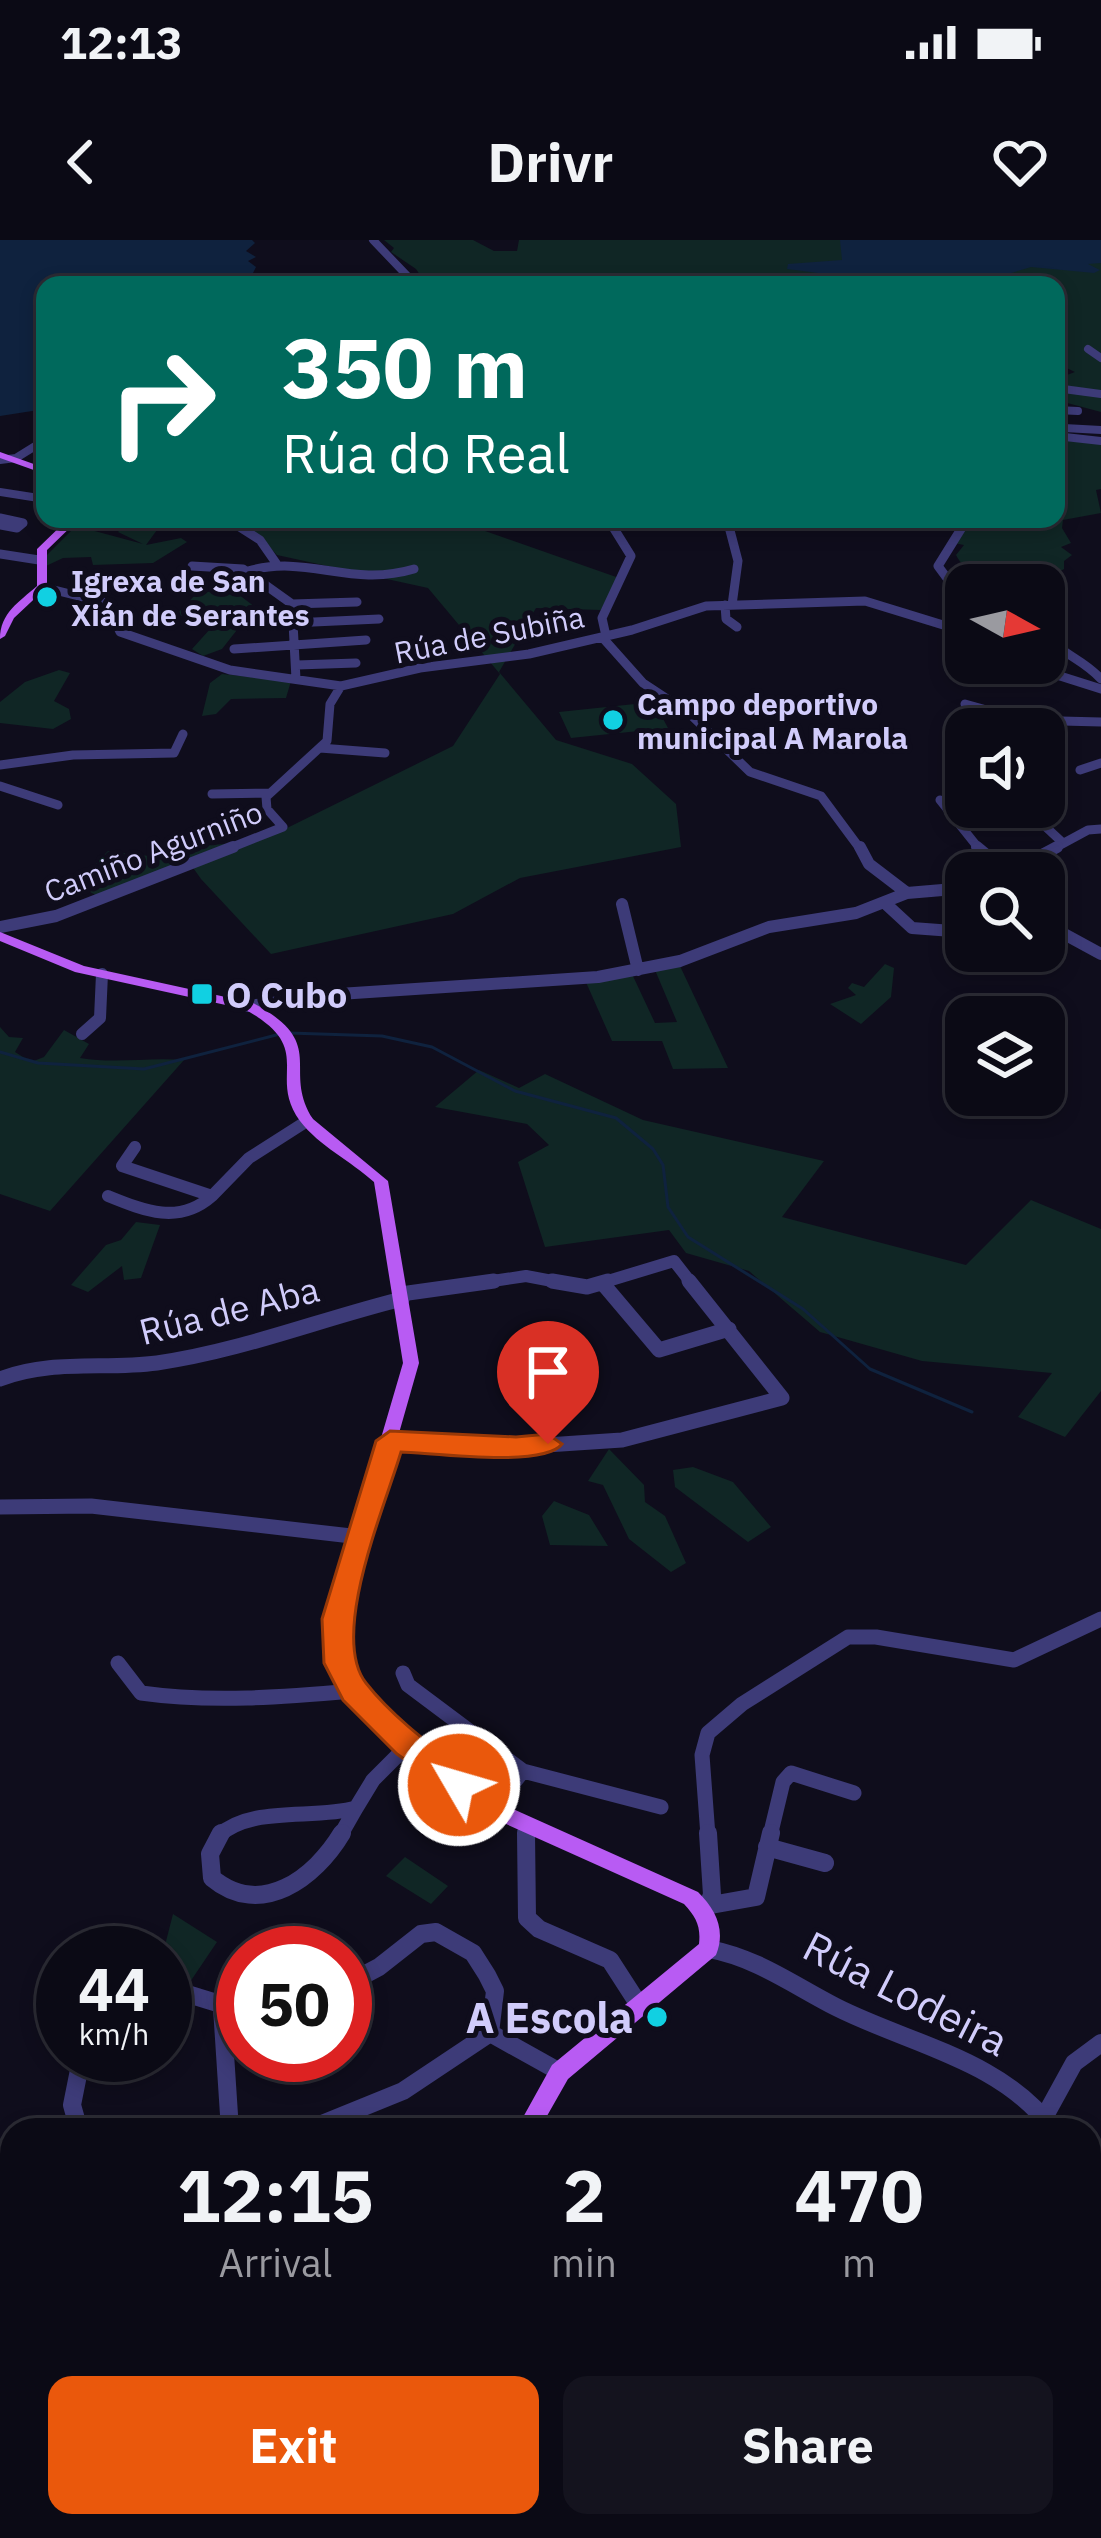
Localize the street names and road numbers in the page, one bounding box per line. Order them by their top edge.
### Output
street label: Rúa de Subiña [391,596,587,672]
street label: Camiño Agurniño [38,791,268,911]
street label: Rúa de Aba [134,1265,324,1355]
street label: Rúa Lodeira [794,1918,1018,2068]

